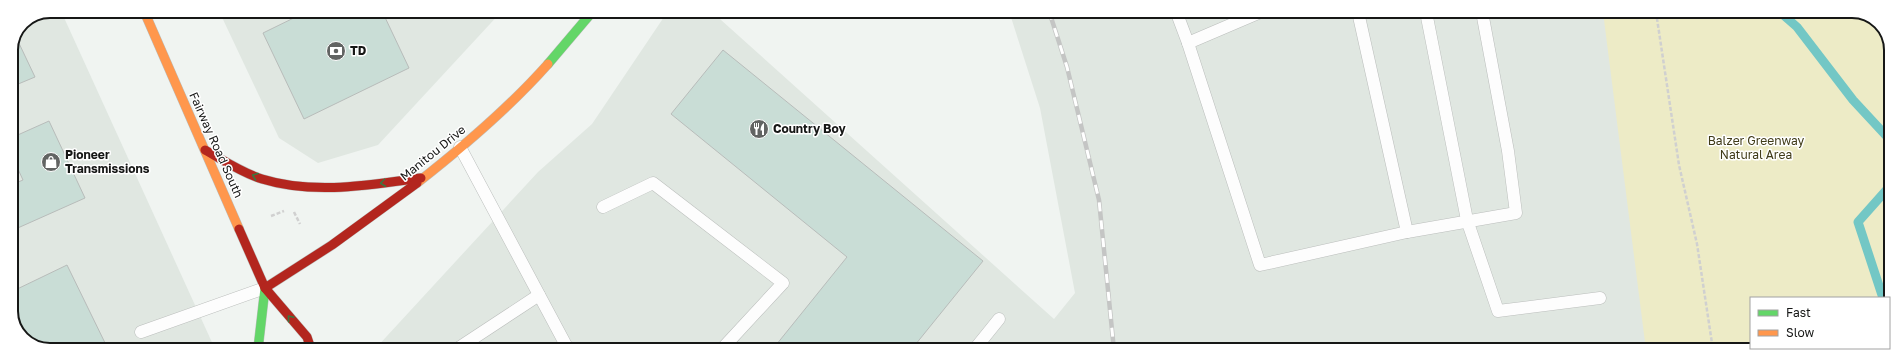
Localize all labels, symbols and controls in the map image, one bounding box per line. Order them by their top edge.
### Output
bank icon: TD [325,40,347,62]
place label: TD [350,43,367,58]
street label: Fairway Road South [186,90,247,200]
restaurant icon: Country Boy [748,118,770,140]
place label: Country Boy [773,121,847,136]
street label: Manitou Drive [397,122,468,184]
park label: Balzer Greenway Natural Area [1708,133,1805,162]
place label: Pioneer Transmissions [65,147,150,176]
shop icon: Pioneer Transmissions [40,151,62,173]
one-way arrow [252,172,259,180]
one-way arrow [380,178,387,187]
legend [1750,297,1890,349]
text: Fast [1786,305,1811,320]
one-way arrow [288,315,295,322]
text: Slow [1786,325,1814,340]

